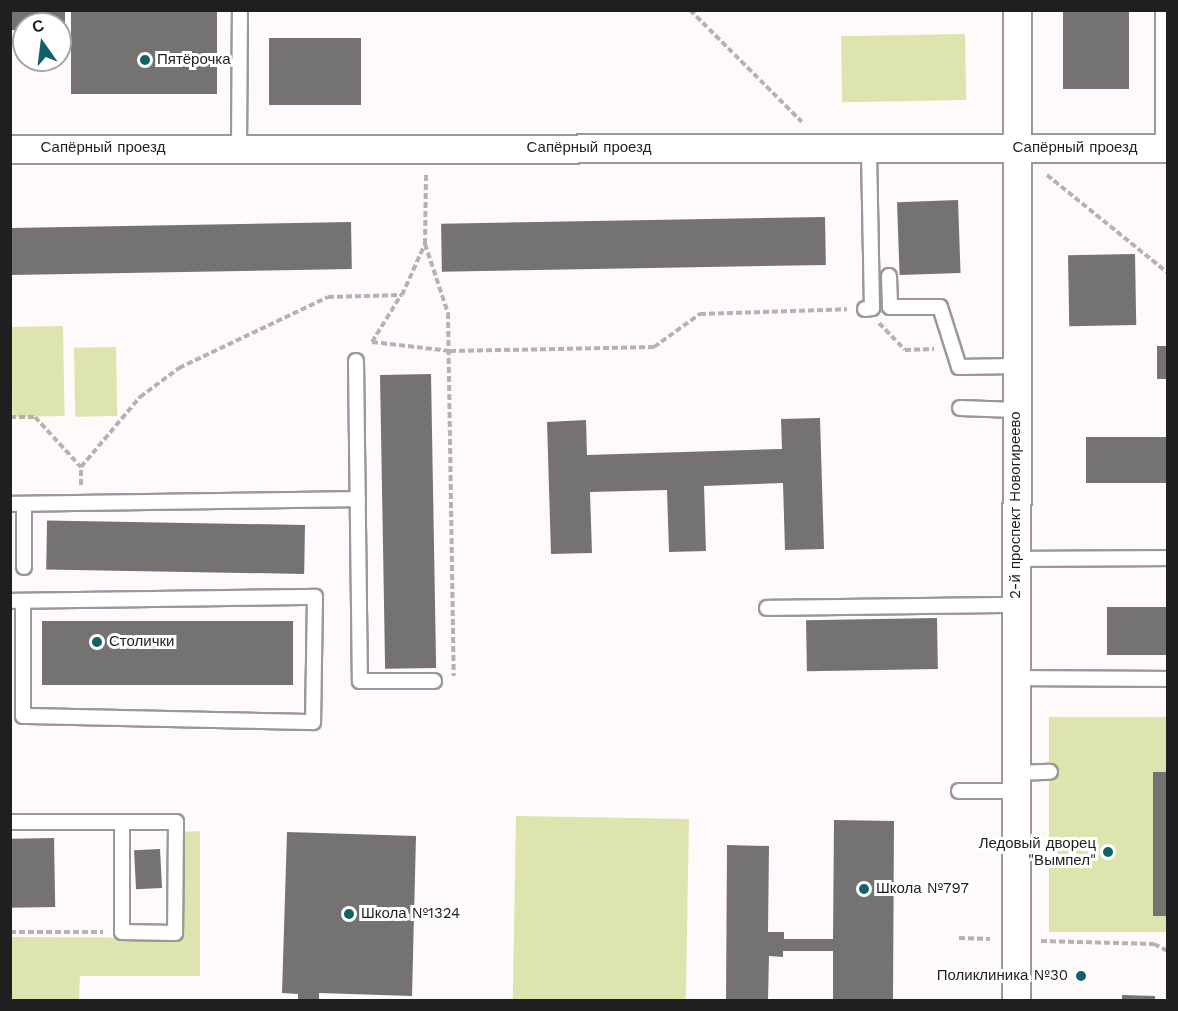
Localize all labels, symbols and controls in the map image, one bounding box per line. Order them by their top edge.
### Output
north arrow [12,12,72,72]
text: С [30,15,46,37]
place label: Пятёрочка [157,51,231,69]
marker: Пятёрочка [138,53,152,67]
street label: Сапёрный проезд [41,139,165,157]
street label: Сапёрный проезд [527,139,651,157]
street label: Сапёрный проезд [1013,139,1137,157]
street label: 2-й проспект Новогиреево [1007,411,1025,599]
place label: Столички [109,633,174,651]
marker: Столички [90,635,104,649]
place label: Ледовый дворец "Вымпел" [979,834,1096,869]
marker: Ледовый дворец "Вымпел" [1101,845,1115,859]
place label: Школа №797 [876,880,969,898]
marker: Школа №797 [857,882,871,896]
place label: Школа №1324 [361,905,460,923]
marker: Школа №1324 [342,907,356,921]
place label: Поликлиника №30 [937,967,1068,985]
marker: Поликлиника №30 [1072,967,1090,985]

